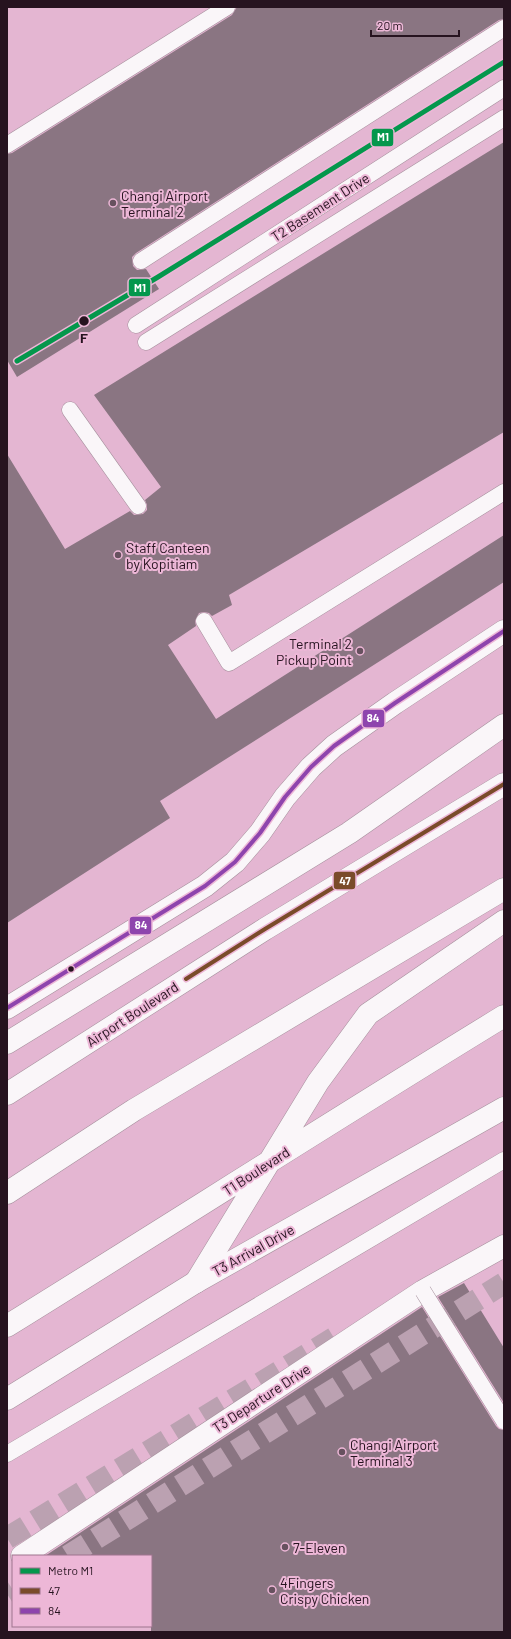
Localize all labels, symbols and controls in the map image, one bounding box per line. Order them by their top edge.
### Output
scale bar [371,12,459,38]
text: 20 m [377,18,403,32]
line badge: M1 [371,128,394,147]
text: M1 [377,130,389,143]
street label: T2 Basement Drive [268,169,372,245]
place label: Changi Airport Terminal 2 [121,187,208,220]
marker: Changi Airport Terminal 2 [108,198,118,208]
line badge: M1 [128,278,151,297]
text: M1 [134,281,146,294]
marker: F [77,314,91,328]
place label: F [80,329,88,346]
place label: Staff Canteen by Kopitiam [126,539,210,572]
marker: Staff Canteen by Kopitiam [113,550,123,560]
place label: Terminal 2 Pickup Point [276,635,352,668]
marker: Terminal 2 Pickup Point [355,646,365,656]
line badge: 84 [362,709,385,728]
text: 84 [367,711,380,724]
line badge: 47 [333,871,356,890]
text: 47 [339,874,351,887]
line badge: 84 [129,916,152,935]
text: 84 [135,918,148,931]
unlabelled marker [66,964,76,974]
street label: Airport Boulevard [83,978,181,1050]
street label: T1 Boulevard [219,1143,293,1199]
street label: T3 Arrival Drive [209,1220,297,1280]
street label: T3 Departure Drive [209,1360,313,1436]
place label: Changi Airport Terminal 3 [350,1436,437,1469]
marker: Changi Airport Terminal 3 [337,1447,347,1457]
place label: 7-Eleven [293,1539,346,1556]
marker: 7-Eleven [280,1542,290,1552]
legend [12,1555,152,1627]
text: Metro M1 [48,1563,93,1577]
place label: 4Fingers Crispy Chicken [280,1574,369,1607]
text: 47 [48,1583,60,1597]
marker: 4Fingers Crispy Chicken [267,1585,277,1595]
text: 84 [48,1603,61,1617]

